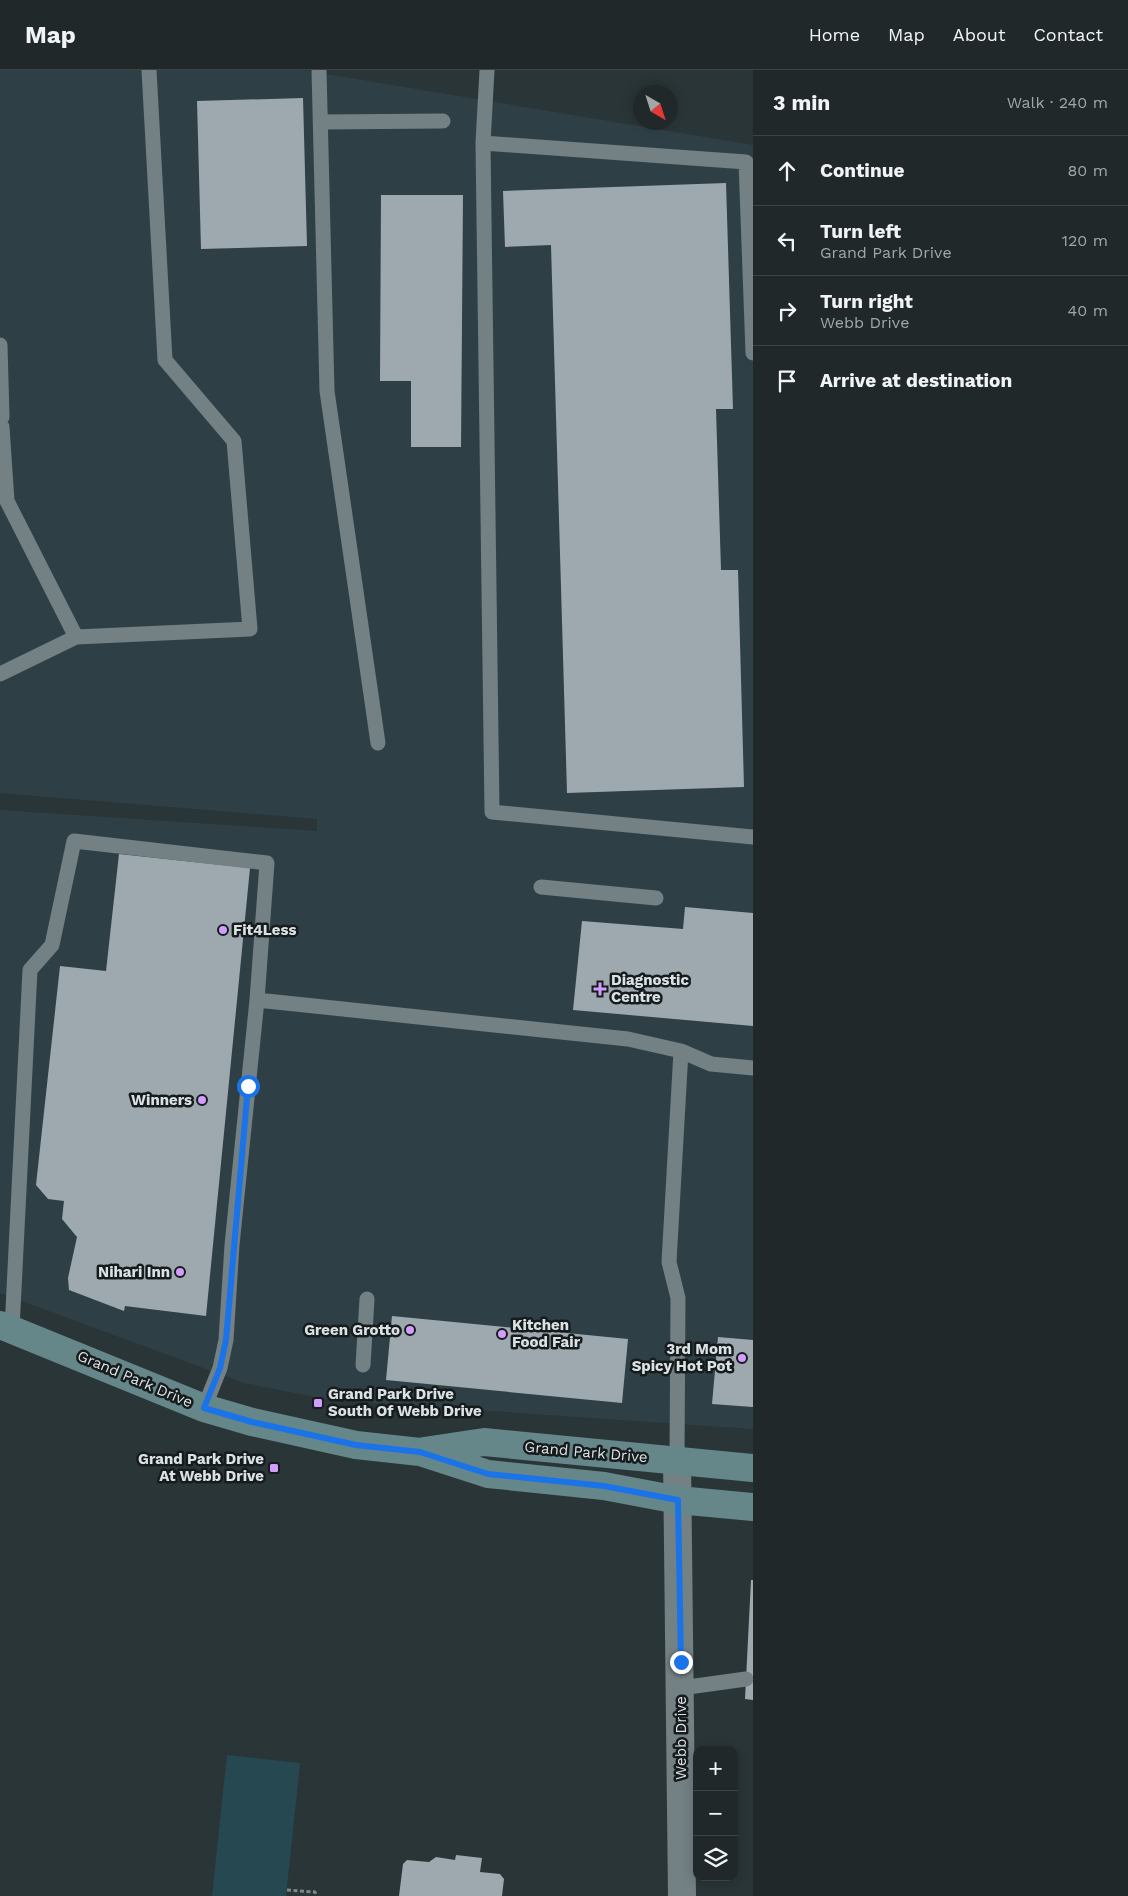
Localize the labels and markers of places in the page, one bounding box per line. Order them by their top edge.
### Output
place label: Fit4Less [233,921,296,939]
marker: Fit4Less [217,924,229,936]
place label: Diagnostic Centre [611,971,689,1006]
marker: Diagnostic Centre [593,982,607,996]
place label: Winners [131,1091,192,1109]
marker: Winners [196,1094,208,1106]
place label: Nihari Inn [98,1263,170,1281]
marker: Nihari Inn [174,1266,186,1278]
place label: Kitchen Food Fair [512,1316,581,1351]
place label: Green Grotto [304,1321,400,1339]
marker: Green Grotto [404,1324,416,1336]
marker: Kitchen Food Fair [496,1328,508,1340]
place label: 3rd Mom Spicy Hot Pot [632,1340,732,1375]
marker: 3rd Mom Spicy Hot Pot [736,1352,748,1364]
place label: Grand Park Drive South Of Webb Drive [328,1385,482,1420]
marker: Grand Park Drive South Of Webb Drive [312,1397,324,1409]
place label: Grand Park Drive At Webb Drive [138,1450,264,1485]
marker: Grand Park Drive At Webb Drive [268,1462,280,1474]

